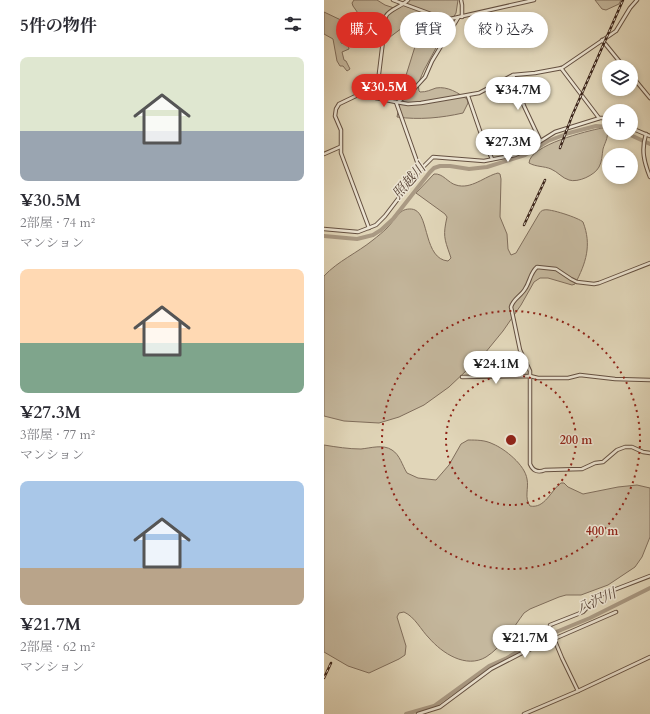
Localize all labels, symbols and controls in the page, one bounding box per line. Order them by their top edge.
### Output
chip: 購入 [336,12,392,48]
chip: 賃貸 [400,12,456,48]
chip: 絞り込み [464,12,548,48]
icon: filters [282,13,304,35]
text: 5件の物件 [20,14,97,37]
map controls [602,60,638,184]
button: layers [602,60,638,96]
pin: ¥30.5M [351,74,417,108]
pin: ¥34.7M [485,77,551,111]
text: ¥30.5M [361,78,407,96]
text: ¥34.7M [495,81,541,99]
icon: home [126,83,198,155]
button: + [602,104,638,140]
pin: ¥27.3M [475,129,541,163]
text: ¥27.3M [485,133,531,151]
button: − [602,148,638,184]
water label: 照越川 [388,157,431,203]
text: ¥30.5M [20,189,81,212]
text: 2部屋 · 74 m² [20,214,95,232]
text: マンション [20,234,84,252]
icon: home [126,295,198,367]
pin: ¥24.1M [463,351,529,385]
text: ¥24.1M [473,355,519,373]
text: ¥27.3M [20,401,81,424]
text: 3部屋 · 77 m² [20,426,95,444]
text: 200 m [560,432,593,448]
centre of rings [504,433,518,447]
text: マンション [20,446,84,464]
icon: home [126,507,198,579]
text: 400 m [586,523,619,539]
water label: 八沢川 [573,583,621,618]
text: ¥21.7M [20,613,81,636]
pin: ¥21.7M [492,625,558,659]
text: ¥21.7M [502,629,548,647]
text: 2部屋 · 62 m² [20,638,95,656]
text: マンション [20,658,84,676]

